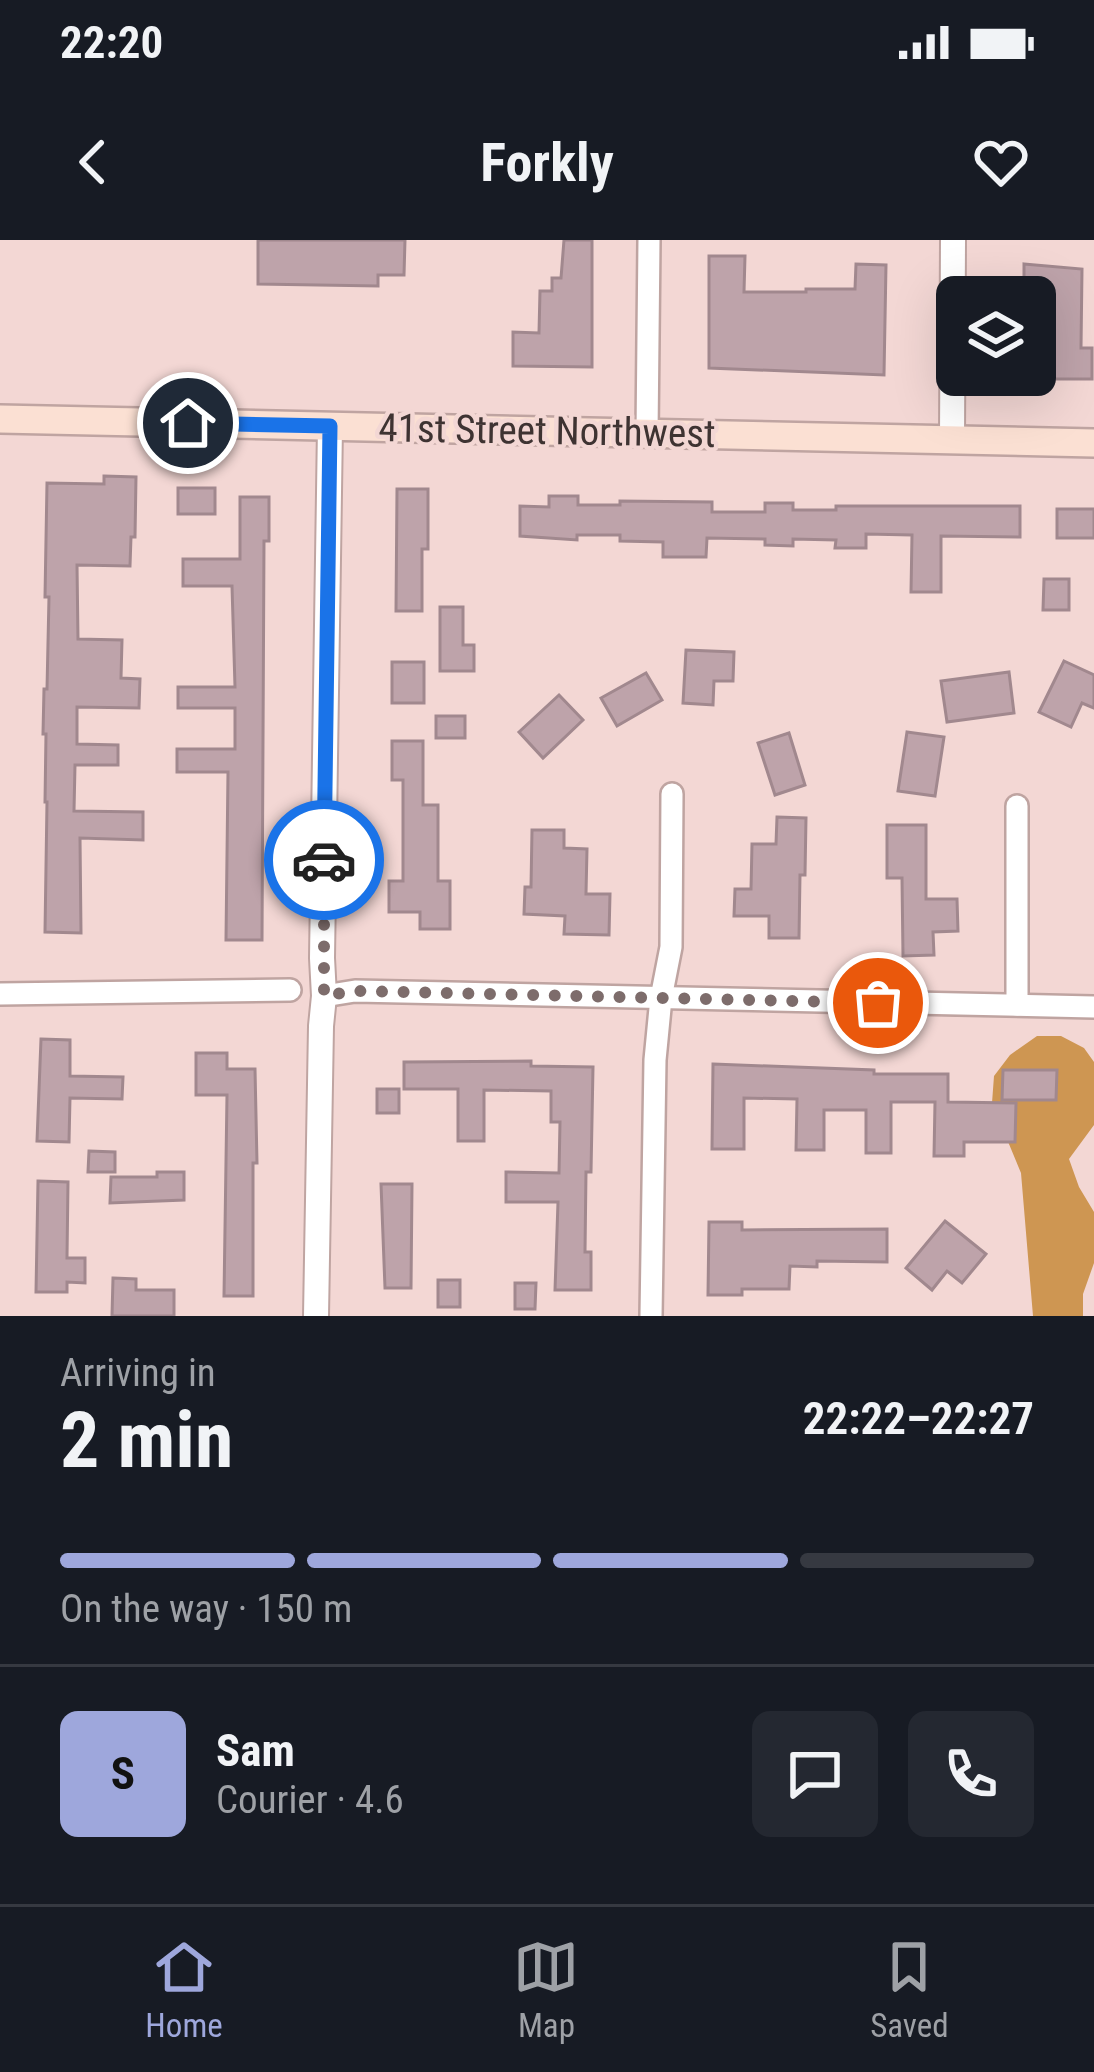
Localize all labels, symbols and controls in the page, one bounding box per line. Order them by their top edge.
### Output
text: 22:20 [60,16,163,69]
icon: back [60,129,126,195]
icon: heart [968,129,1034,195]
text: Forkly [480,131,614,194]
map controls [936,276,1056,396]
button: layers [936,276,1056,396]
pin [137,372,239,474]
icon: home [155,390,221,456]
street label: 41st Street Northwest [378,405,716,457]
courier [264,800,384,920]
icon: car [291,827,357,893]
pin [827,952,929,1054]
icon: bag [845,970,911,1036]
text: Arriving in [60,1350,216,1396]
text: 22:22–22:27 [803,1392,1034,1445]
text: 2 min [60,1395,233,1486]
text: On the way · 150 m [60,1586,352,1632]
button: chat [752,1711,878,1837]
button: phone [908,1711,1034,1837]
text: Sam [216,1724,295,1777]
text: S [111,1747,135,1800]
text: Courier · 4.6 [216,1777,404,1823]
tab: Home [145,1934,223,2045]
tab: Map [513,1934,579,2045]
tab: Saved [870,1934,949,2045]

